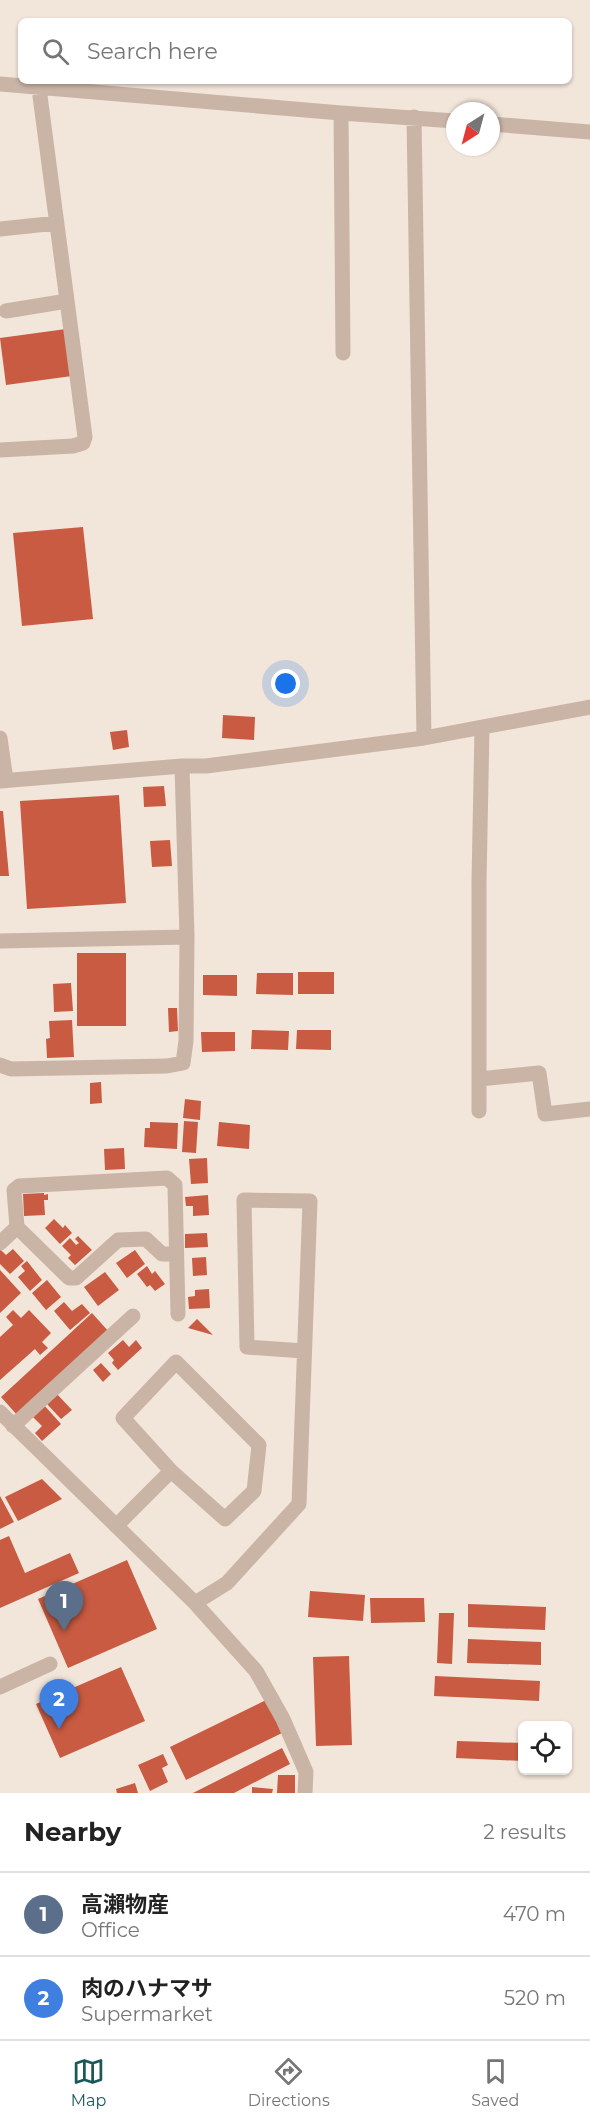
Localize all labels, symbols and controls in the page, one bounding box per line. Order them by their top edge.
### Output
search box [18,18,572,84]
icon: search [39,35,72,68]
text: Search here [87,38,218,65]
north arrow [446,102,500,156]
your location [271,669,300,698]
pin: 1 [44,1582,84,1631]
pin: 2 [40,1680,78,1729]
map controls [518,1721,572,1775]
button: locate [518,1721,572,1775]
text: Nearby [24,1816,121,1848]
text: 2 results [483,1820,566,1844]
text: 高瀨物産 [81,1891,169,1918]
text: 1 [40,1902,47,1926]
text: 470 m [503,1902,566,1926]
text: Office [81,1918,140,1942]
text: 肉のハナマサ [81,1975,213,2002]
text: 2 [38,1986,49,2010]
text: 520 m [504,1986,566,2010]
text: Supermarket [81,2002,213,2026]
tab: Map [71,2055,106,2110]
tab: Directions [248,2055,330,2110]
tab: Saved [471,2055,519,2110]

